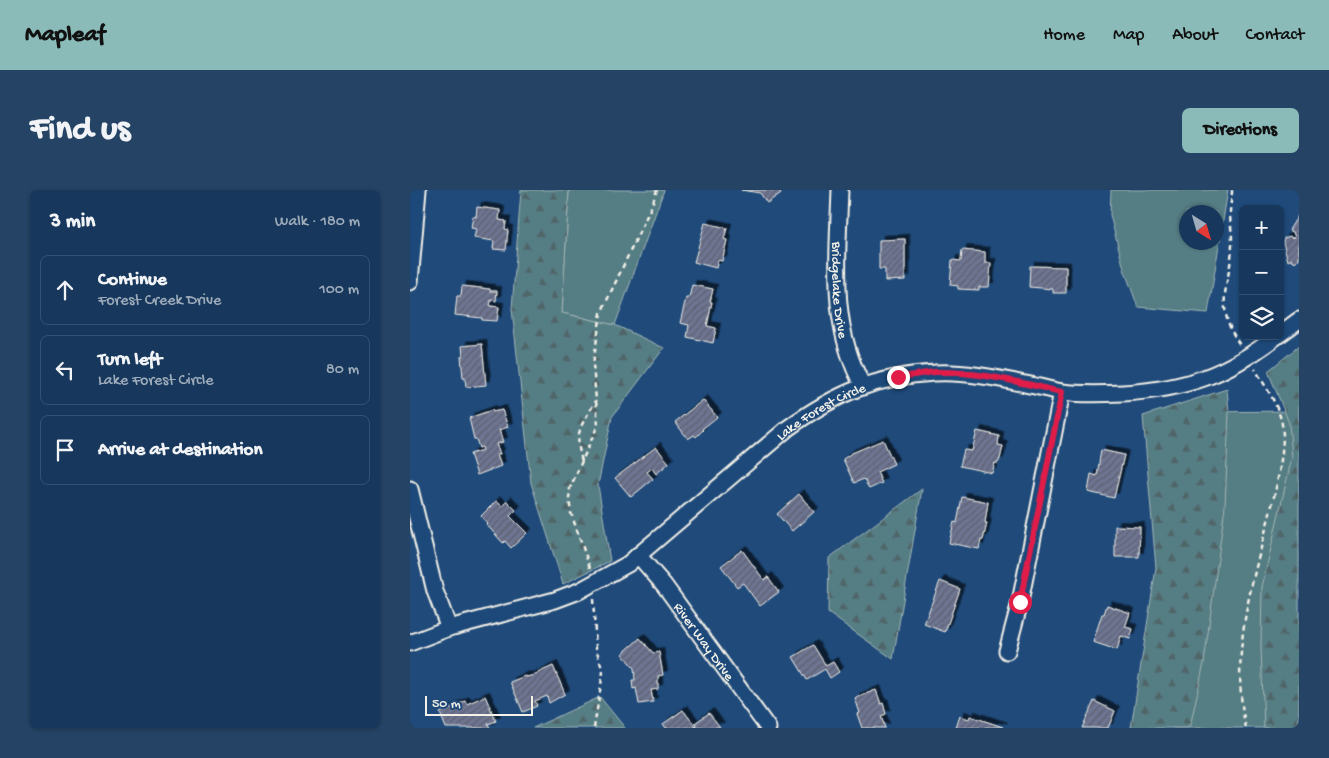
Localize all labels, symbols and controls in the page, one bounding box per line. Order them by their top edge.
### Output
text: Mapleaf [25,21,105,50]
text: Home [1043,25,1085,46]
text: Map [1113,25,1144,46]
text: About [1172,25,1218,46]
text: Contact [1246,25,1304,46]
button: Directions [1182,108,1299,153]
text: Find us [30,110,130,151]
north arrow [1179,205,1224,250]
map controls [1239,205,1284,340]
button: + [1239,205,1284,250]
text: 3 min [50,210,95,235]
text: Walk · 180 m [275,213,360,232]
street label: Bridgelake Drive [826,240,851,341]
button: − [1239,250,1284,295]
text: Continue [98,269,167,292]
icon: ahead [51,276,79,304]
text: 100 m [319,281,359,300]
text: Forest Creek Drive [98,292,221,311]
button: layers [1239,295,1284,340]
text: Turn left [98,349,162,372]
icon: left [51,356,79,384]
text: 80 m [326,361,359,380]
route end [887,366,910,389]
text: Lake Forest Circle [98,372,214,391]
street label: Lake Forest Circle [774,380,869,445]
icon: arrive [51,436,79,464]
text: Arrive at destination [98,439,262,462]
route start [1009,591,1032,614]
street label: River Way Drive [669,600,737,686]
scale bar [425,693,532,716]
text: 50 m [432,696,461,713]

